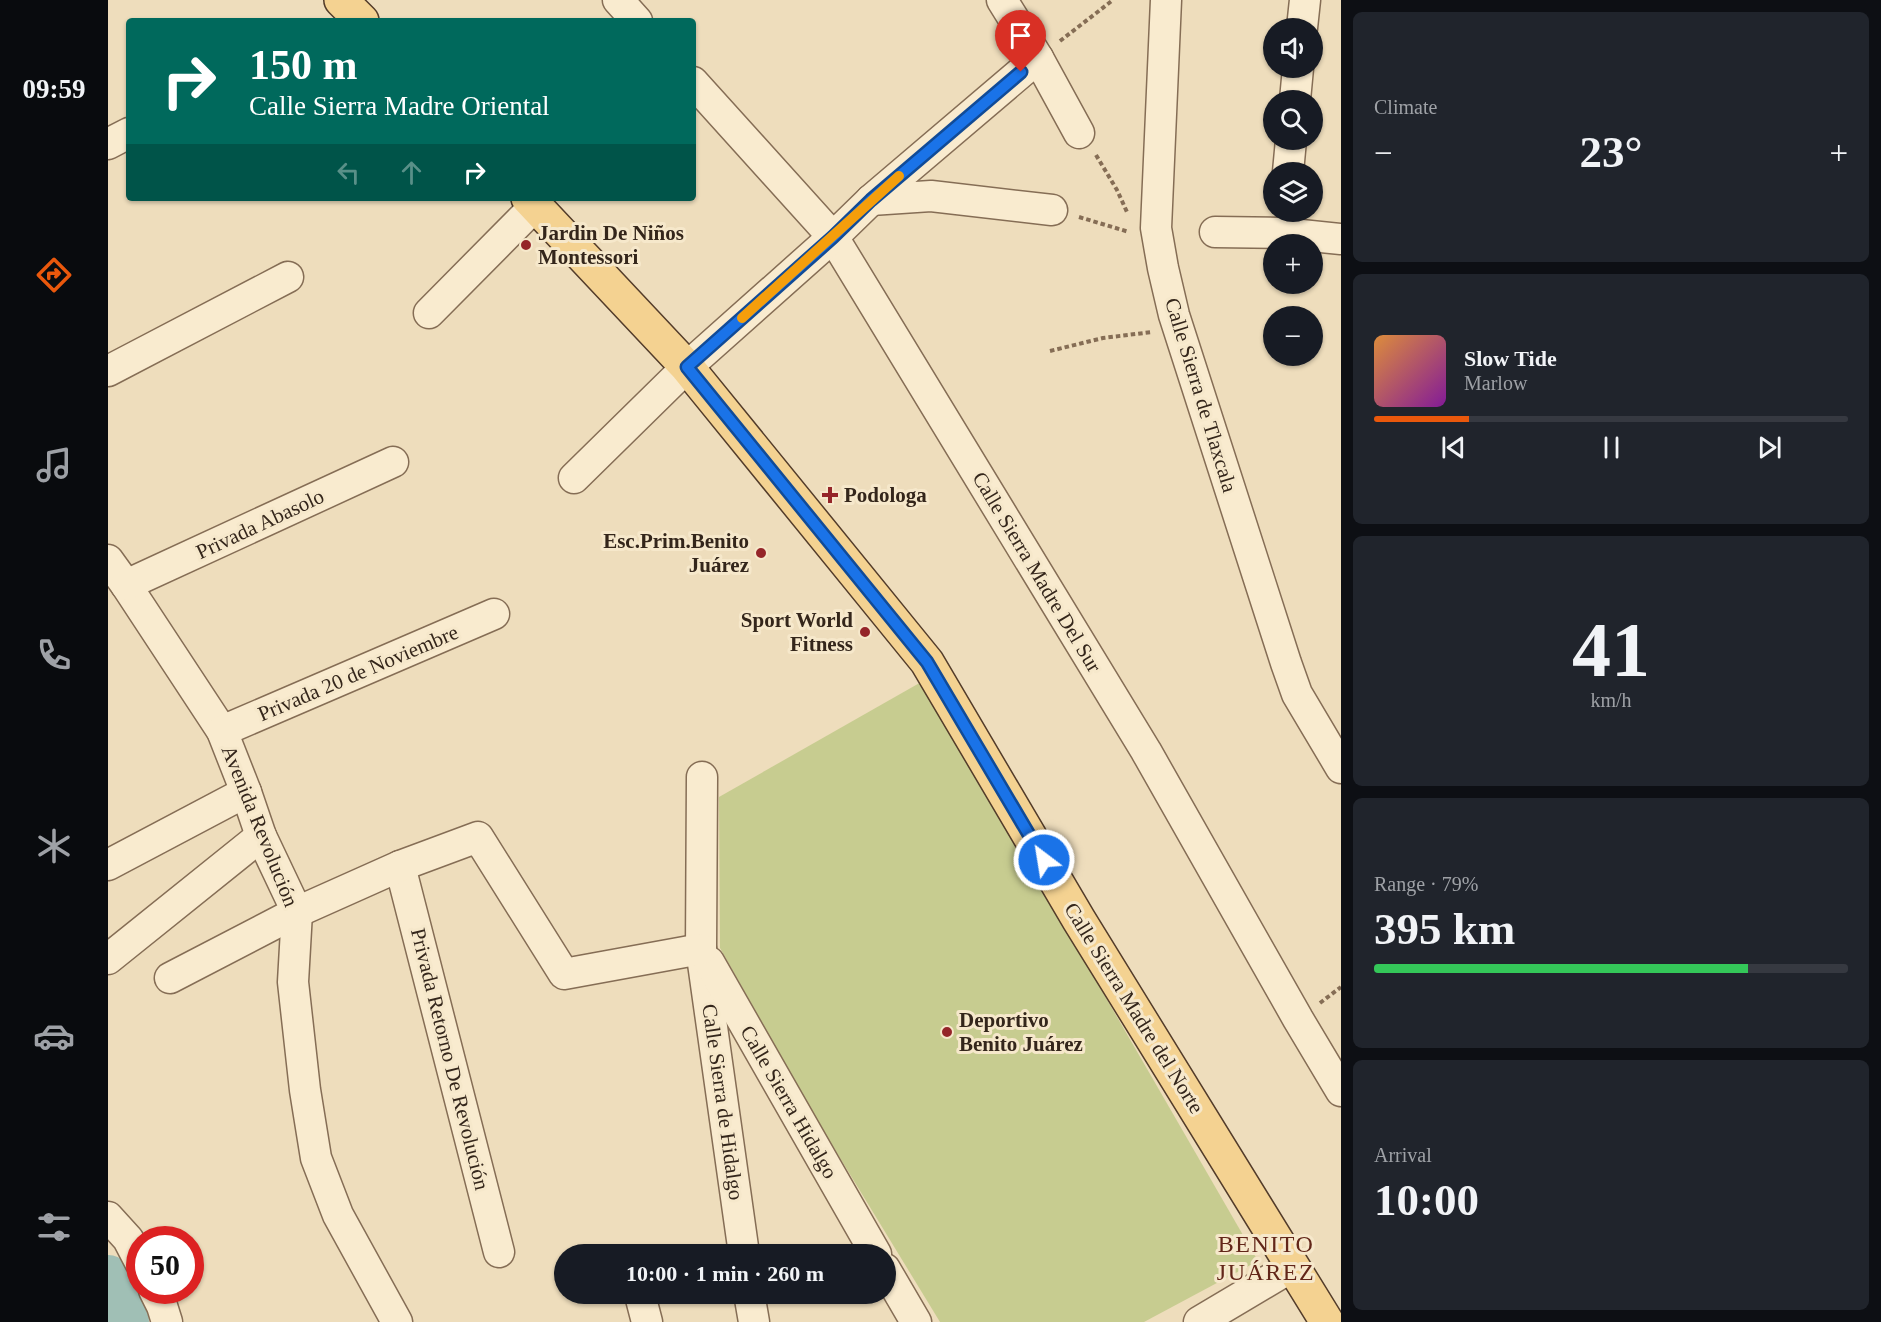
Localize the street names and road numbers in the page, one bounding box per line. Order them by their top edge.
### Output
street label: Calle Sierra de Tlaxcala [1160,295,1242,496]
street label: Calle Sierra Madre Del Sur [968,467,1106,677]
street label: Privada Abasolo [192,484,328,564]
street label: Privada 20 de Noviembre [254,620,462,726]
street label: Avenida Revolución [217,742,303,911]
street label: Calle Sierra Madre del Norte [1059,898,1209,1118]
street label: Privada Retorno De Revolución [406,926,494,1193]
street label: Calle Sierra de Hidalgo [697,1002,749,1202]
street label: Calle Sierra Hidalgo [735,1021,843,1183]

